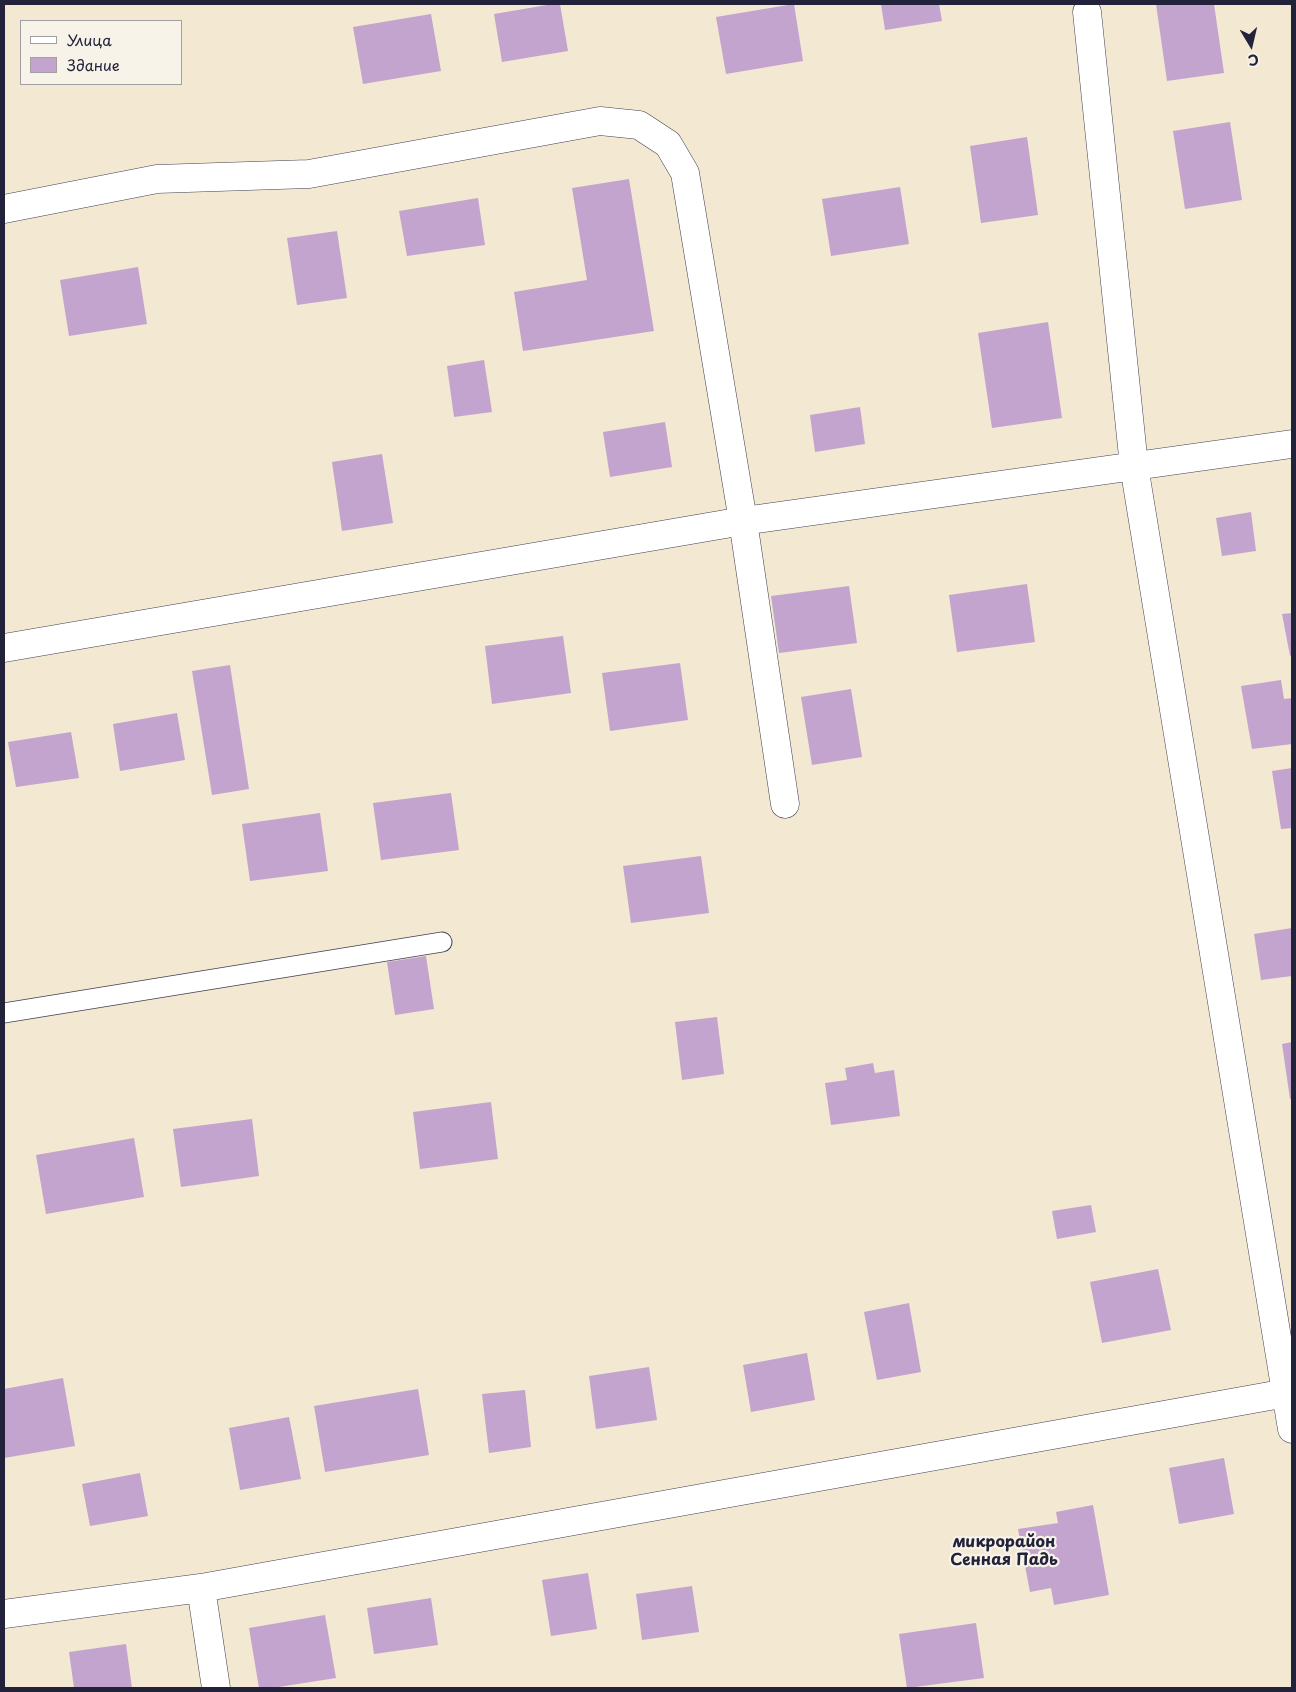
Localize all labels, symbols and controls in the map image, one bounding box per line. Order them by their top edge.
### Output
legend [20,20,182,85]
north arrow [1226,20,1276,70]
text: Улица [67,28,112,51]
text: С [1247,49,1260,72]
text: Здание [67,53,120,76]
district label: микрорайон Сенная Падь [950,1533,1058,1571]

